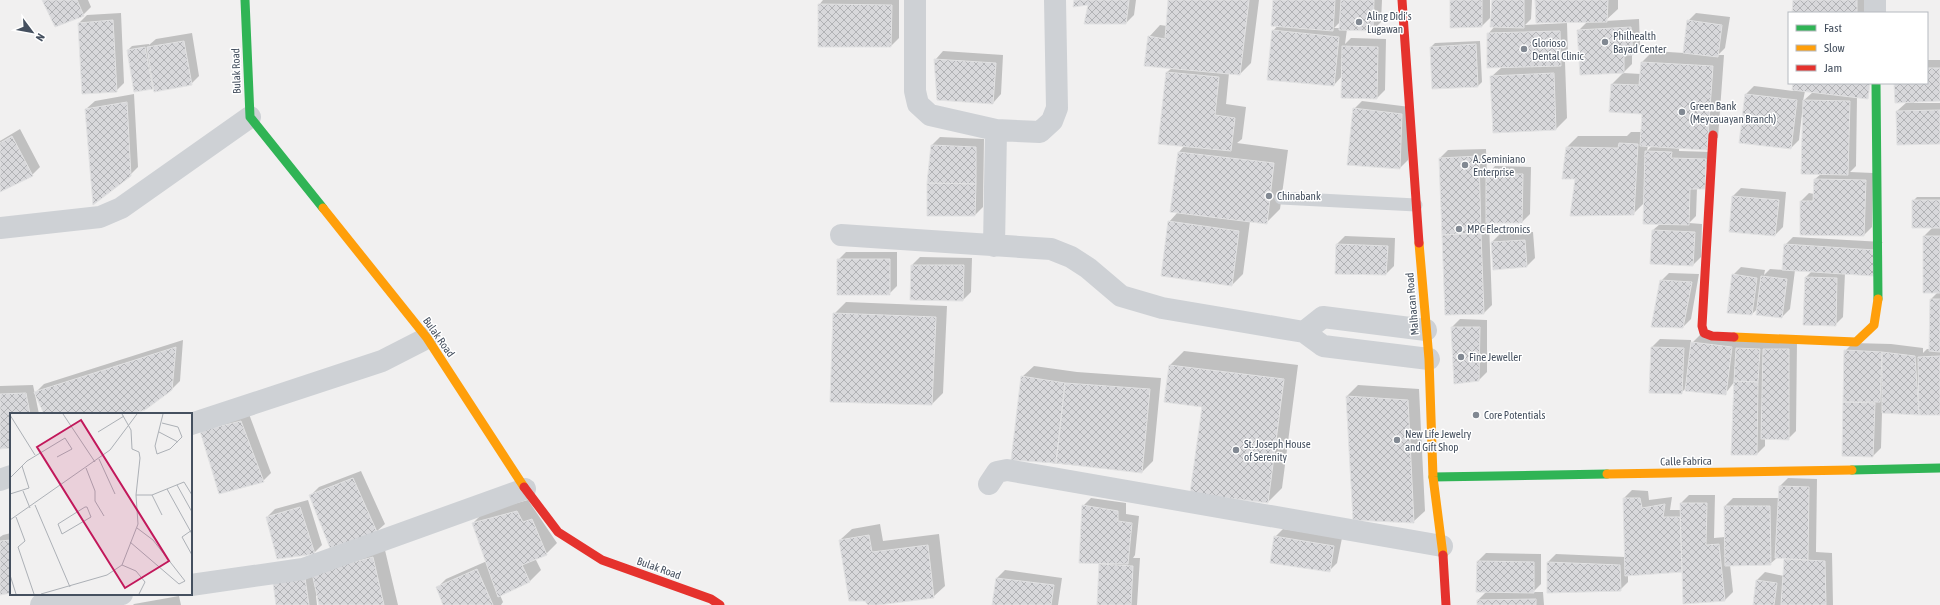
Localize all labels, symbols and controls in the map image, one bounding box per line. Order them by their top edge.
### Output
place label: Aling Didi's Lugawan [1367,10,1412,35]
north arrow [12,12,52,52]
legend [1788,12,1928,84]
marker: Aling Didi's Lugawan [1354,17,1364,27]
text: Fast [1824,21,1842,35]
place label: Philhealth Bayad Center [1613,30,1667,55]
text: N [34,31,47,43]
place label: Glorioso Dental Clinic [1532,37,1584,62]
marker: Philhealth Bayad Center [1600,37,1610,47]
text: Slow [1824,41,1845,55]
marker: Glorioso Dental Clinic [1519,44,1529,54]
street label: Bulak Road [229,48,243,94]
text: Jam [1824,61,1842,75]
place label: Green Bank (Meycauayan Branch) [1690,100,1776,125]
marker: Green Bank (Meycauayan Branch) [1677,107,1687,117]
place label: A. Seminiano Enterprise [1473,153,1525,178]
marker: A. Seminiano Enterprise [1460,160,1470,170]
place label: Chinabank [1277,190,1321,202]
marker: Chinabank [1264,191,1274,201]
place label: MPC Electronics [1467,223,1530,235]
marker: MPC Electronics [1454,224,1464,234]
street label: Malhacan Road [1403,272,1421,336]
street label: Bulak Road [421,315,457,359]
place label: Fine Jeweller [1469,351,1522,363]
marker: Fine Jeweller [1456,352,1466,362]
place label: Core Potentials [1484,409,1545,421]
marker: Core Potentials [1471,410,1481,420]
inset map [10,413,192,595]
place label: New Life Jewelry and Gift Shop [1405,428,1472,453]
marker: New Life Jewelry and Gift Shop [1392,435,1402,445]
place label: St. Joseph House of Serenity [1244,438,1311,463]
marker: St. Joseph House of Serenity [1231,445,1241,455]
street label: Calle Fabrica [1660,455,1712,467]
street label: Bulak Road [635,555,683,581]

